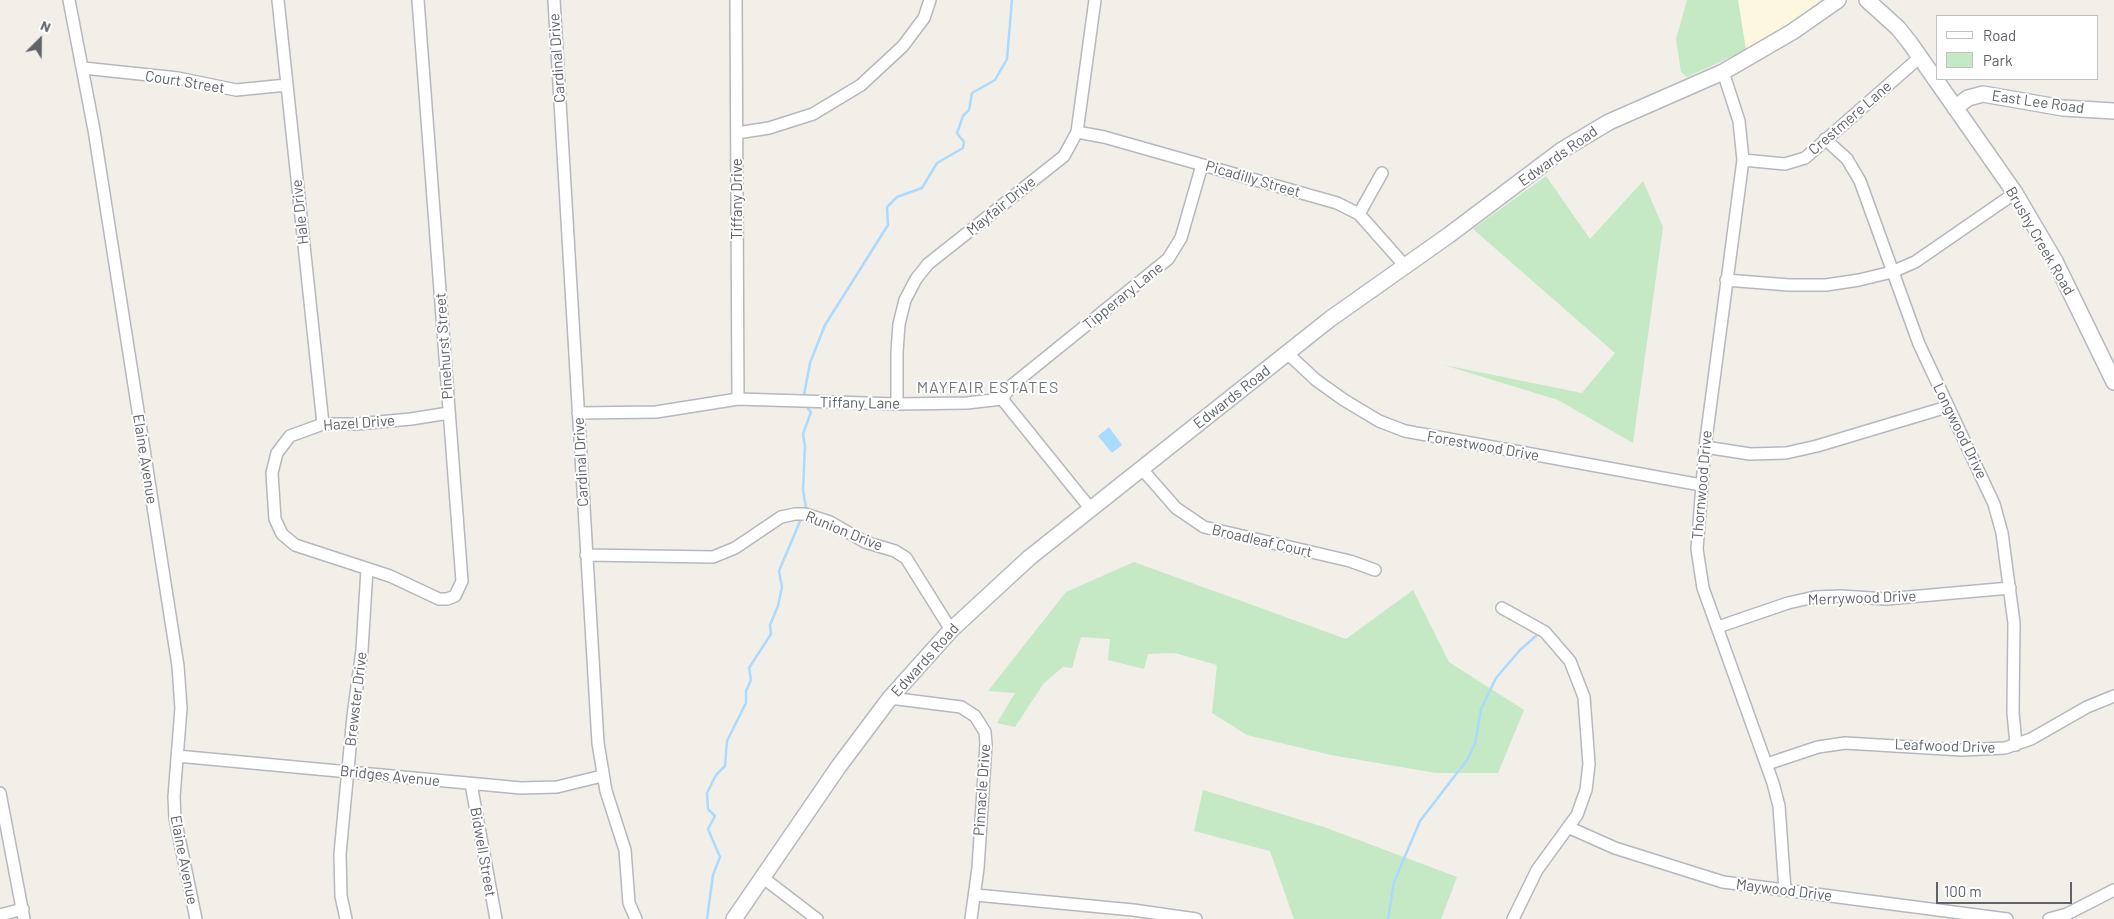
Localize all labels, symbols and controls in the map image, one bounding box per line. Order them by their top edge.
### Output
street label: Cardinal Drive [545,13,569,103]
north arrow [15,15,65,65]
legend [1936,15,2099,80]
text: N [38,16,54,35]
text: Road [1983,26,2016,44]
text: Park [1983,51,2012,69]
street label: Court Street [144,67,226,97]
street label: Crestmere Lane [1805,77,1895,159]
street label: East Lee Road [1991,87,2085,117]
street label: Edwards Road [1515,122,1601,190]
street label: Picadilly Street [1203,157,1303,201]
street label: Tiffany Drive [728,158,746,240]
street label: Mayfair Drive [963,173,1039,239]
street label: Hale Drive [288,179,312,245]
street label: Brushy Creek Road [2002,184,2078,298]
street label: Tipperary Lane [1079,258,1167,334]
street label: Pinehurst Street [431,292,457,400]
street label: Edwards Road [1190,361,1274,433]
district label: MAYFAIR ESTATES [915,378,1061,398]
street label: Longwood Drive [1929,380,1991,482]
street label: Tiffany Lane [820,393,900,413]
street label: Hazel Drive [322,412,396,434]
street label: Elaine Avenue [129,413,161,505]
street label: Cardinal Drive [570,417,592,507]
street label: Forestwood Drive [1426,427,1540,465]
street label: Thornwood Drive [1688,430,1716,540]
street label: Runion Drive [803,507,885,555]
street label: Broadleaf Court [1210,521,1314,561]
street label: Merrywood Drive [1807,587,1917,609]
street label: Edwards Road [887,620,963,700]
street label: Brewster Drive [341,651,371,747]
street label: Leafwood Drive [1894,735,1996,757]
street label: Pinnacle Drive [970,743,994,837]
street label: Bridges Avenue [339,762,441,790]
street label: Bidwell Street [466,806,500,898]
street label: Elaine Avenue [167,814,201,906]
scale bar [1939,872,2075,904]
street label: Maywood Drive [1735,875,1833,905]
text: 100 m [1944,882,1982,900]

